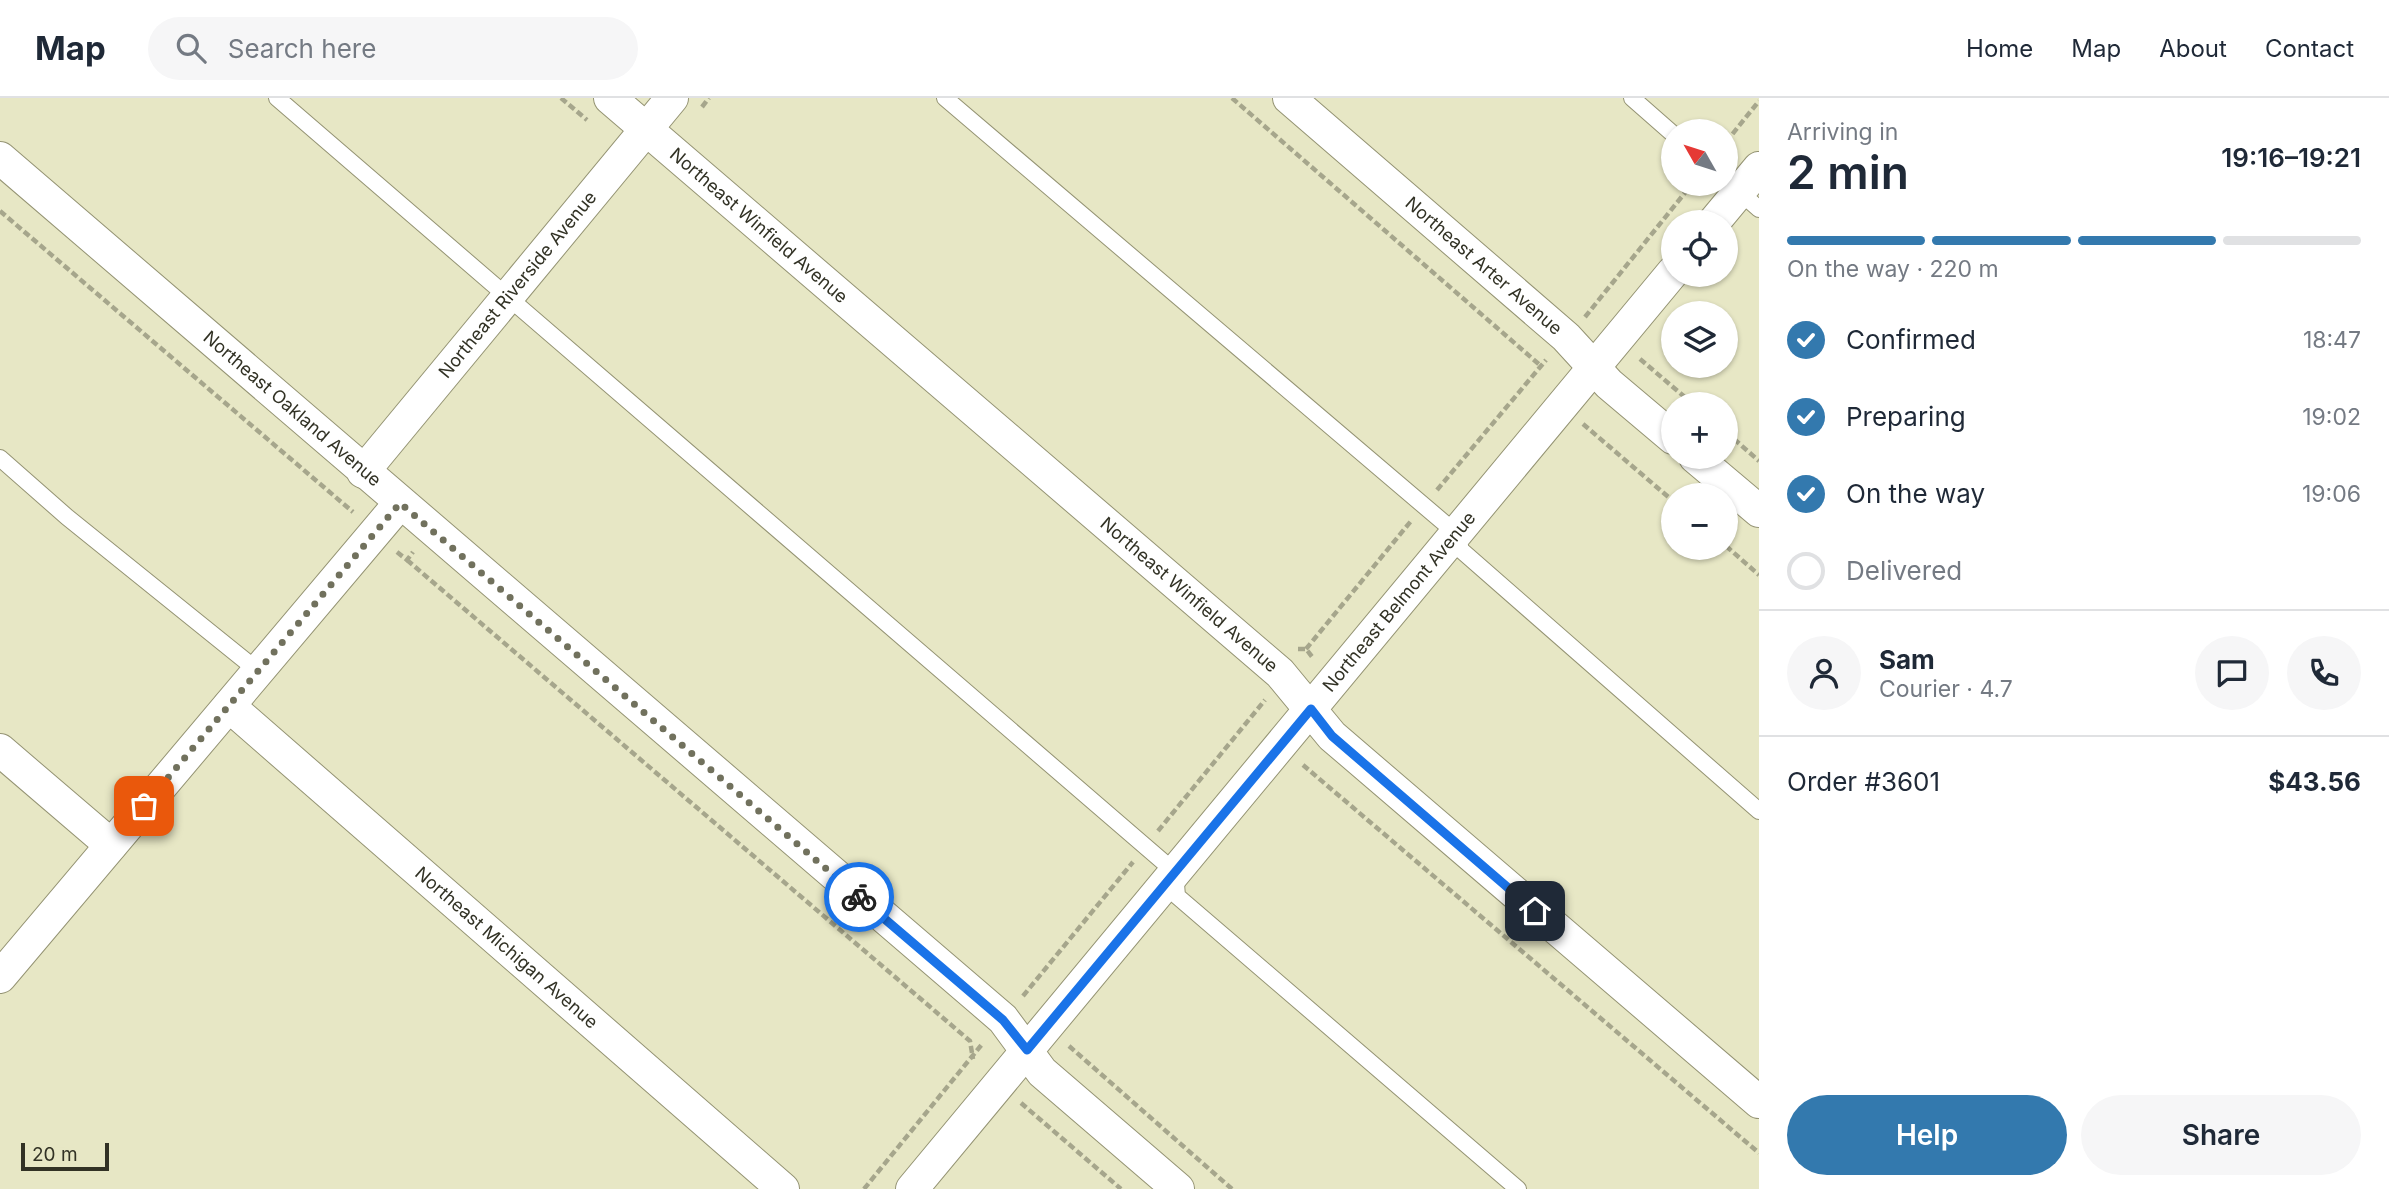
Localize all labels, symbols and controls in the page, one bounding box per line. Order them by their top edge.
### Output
search box [148,17,638,80]
text: Map [35,28,106,68]
icon: search [172,29,210,67]
text: Search here [228,33,376,64]
text: Home [1966,34,2033,63]
text: Map [2071,34,2121,63]
text: About [2159,34,2227,63]
text: Contact [2265,34,2354,63]
text: Arriving in [1787,118,1898,146]
north arrow [1661,119,1738,196]
map controls [1661,119,1738,560]
text: 19:16–19:21 [2221,142,2361,173]
street label: Northeast Winfield Avenue [666,143,852,307]
text: 2 min [1787,144,1909,200]
street label: Northeast Riverside Avenue [434,187,601,382]
street label: Northeast Arter Avenue [1401,192,1566,339]
button: locate [1661,210,1738,287]
text: On the way · 220 m [1787,255,1999,283]
button: layers [1661,301,1738,378]
icon: check [1787,321,1825,359]
text: Confirmed [1846,324,1976,355]
street label: Northeast Oakland Avenue [199,326,386,490]
text: 18:47 [2303,326,2361,354]
button: + [1661,392,1738,469]
icon: check [1787,398,1825,436]
text: Preparing [1846,401,1966,432]
text: 19:02 [2302,403,2361,431]
icon: check [1787,475,1825,513]
text: On the way [1846,478,1985,509]
text: 19:06 [2302,480,2361,508]
button: − [1661,483,1738,560]
street label: Northeast Belmont Avenue [1318,507,1480,696]
street label: Northeast Winfield Avenue [1096,513,1282,676]
text: Delivered [1846,555,1962,586]
button: person [1787,636,1861,710]
button: chat [2195,636,2269,710]
button: phone [2287,636,2361,710]
text: Sam [1879,644,1935,675]
text: Courier · 4.7 [1879,675,2013,703]
text: Order #3601 [1787,766,1940,797]
text: $43.56 [2268,766,2361,797]
pin [114,776,174,836]
icon: bag [125,787,163,825]
street label: Northeast Michigan Avenue [411,862,602,1033]
courier [824,862,894,932]
icon: bike [840,878,878,916]
pin [1505,881,1565,941]
icon: home [1516,892,1554,930]
button: Help [1787,1095,2067,1175]
button: Share [2081,1095,2361,1175]
scale bar [21,1140,108,1172]
text: 20 m [32,1143,78,1166]

